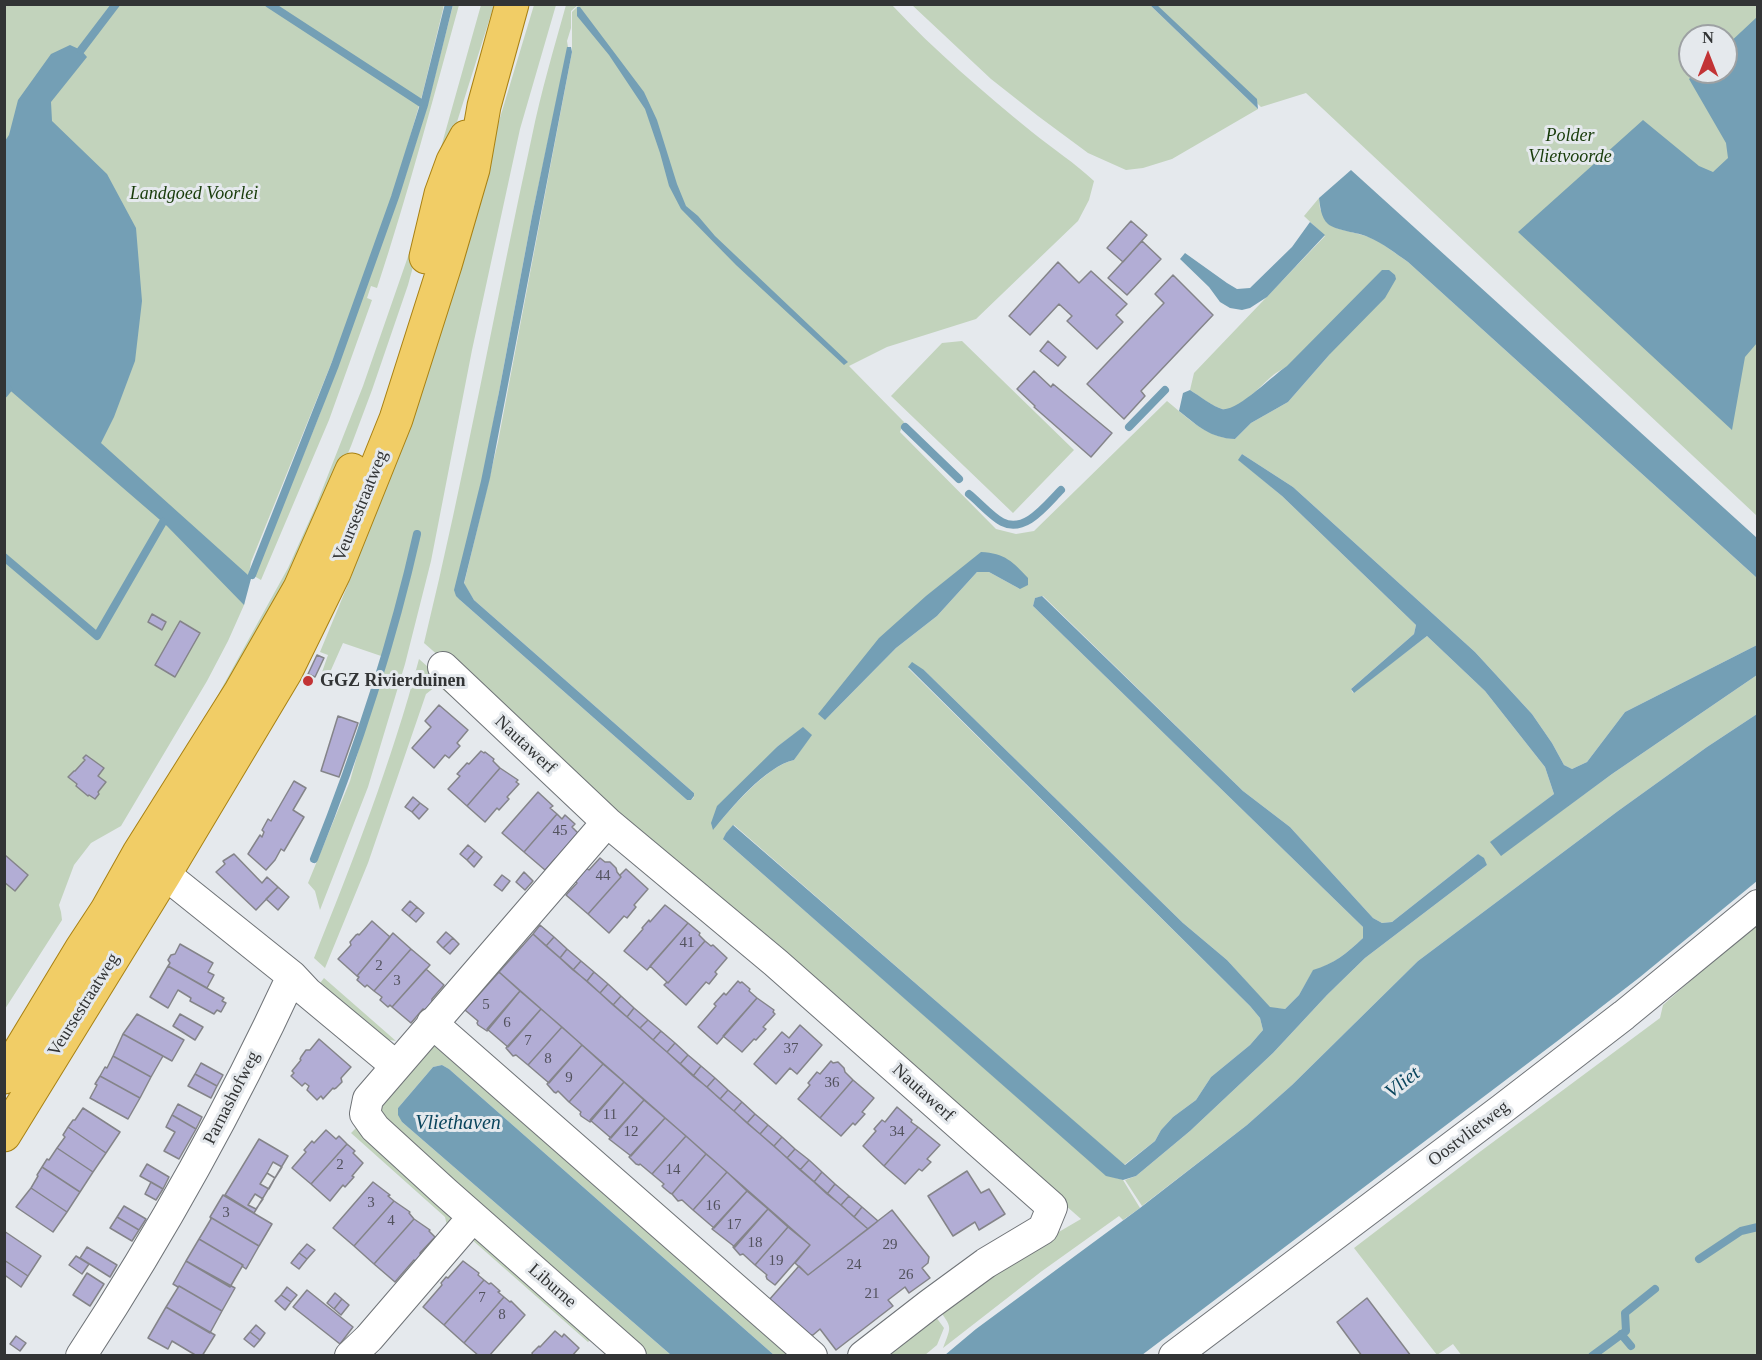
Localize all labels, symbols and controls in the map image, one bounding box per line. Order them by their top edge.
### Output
north arrow [1678,24,1738,84]
text: N [1702,29,1714,46]
park label: Polder Vlietvoorde [1528,125,1612,168]
park label: Landgoed Voorlei [130,183,258,205]
street label: Veursestraatweg [329,447,393,565]
place label: GGZ Rivierduinen [320,670,466,692]
marker: GGZ Rivierduinen [301,674,315,688]
street label: Nautawerf [490,711,560,779]
house number: 45 [552,822,568,840]
house number: 44 [596,867,610,885]
house number: 41 [680,934,694,952]
street label: Veursestraatweg [44,949,124,1061]
house number: 2 [375,957,383,975]
house number: 3 [393,972,401,990]
house number: 5 [482,996,490,1014]
house number: 6 [503,1014,511,1032]
house number: 7 [524,1032,532,1050]
house number: 37 [784,1040,798,1058]
street label: Parnashofweg [199,1048,265,1148]
house number: 8 [544,1050,552,1068]
street label: Nautawerf [888,1060,958,1126]
water label: Vliet [1381,1062,1425,1104]
house number: 9 [565,1069,573,1087]
house number: 36 [824,1074,840,1092]
street label: Oostvlietweg [1424,1096,1514,1172]
house number: 11 [603,1106,617,1124]
water label: Vliethaven [415,1112,501,1136]
house number: 12 [624,1123,638,1141]
house number: 34 [890,1123,904,1141]
house number: 2 [336,1156,344,1174]
house number: 14 [666,1161,680,1179]
house number: 3 [367,1194,375,1212]
house number: 16 [706,1197,720,1215]
house number: 3 [222,1204,230,1222]
house number: 4 [387,1212,395,1230]
house number: 17 [726,1216,742,1234]
house number: 18 [748,1234,762,1252]
house number: 29 [882,1236,898,1254]
house number: 19 [768,1252,784,1270]
house number: 24 [846,1256,862,1274]
street label: Liburne [523,1259,581,1313]
house number: 26 [898,1266,914,1284]
house number: 21 [864,1285,880,1303]
house number: 7 [478,1289,486,1307]
house number: 8 [498,1306,506,1324]

